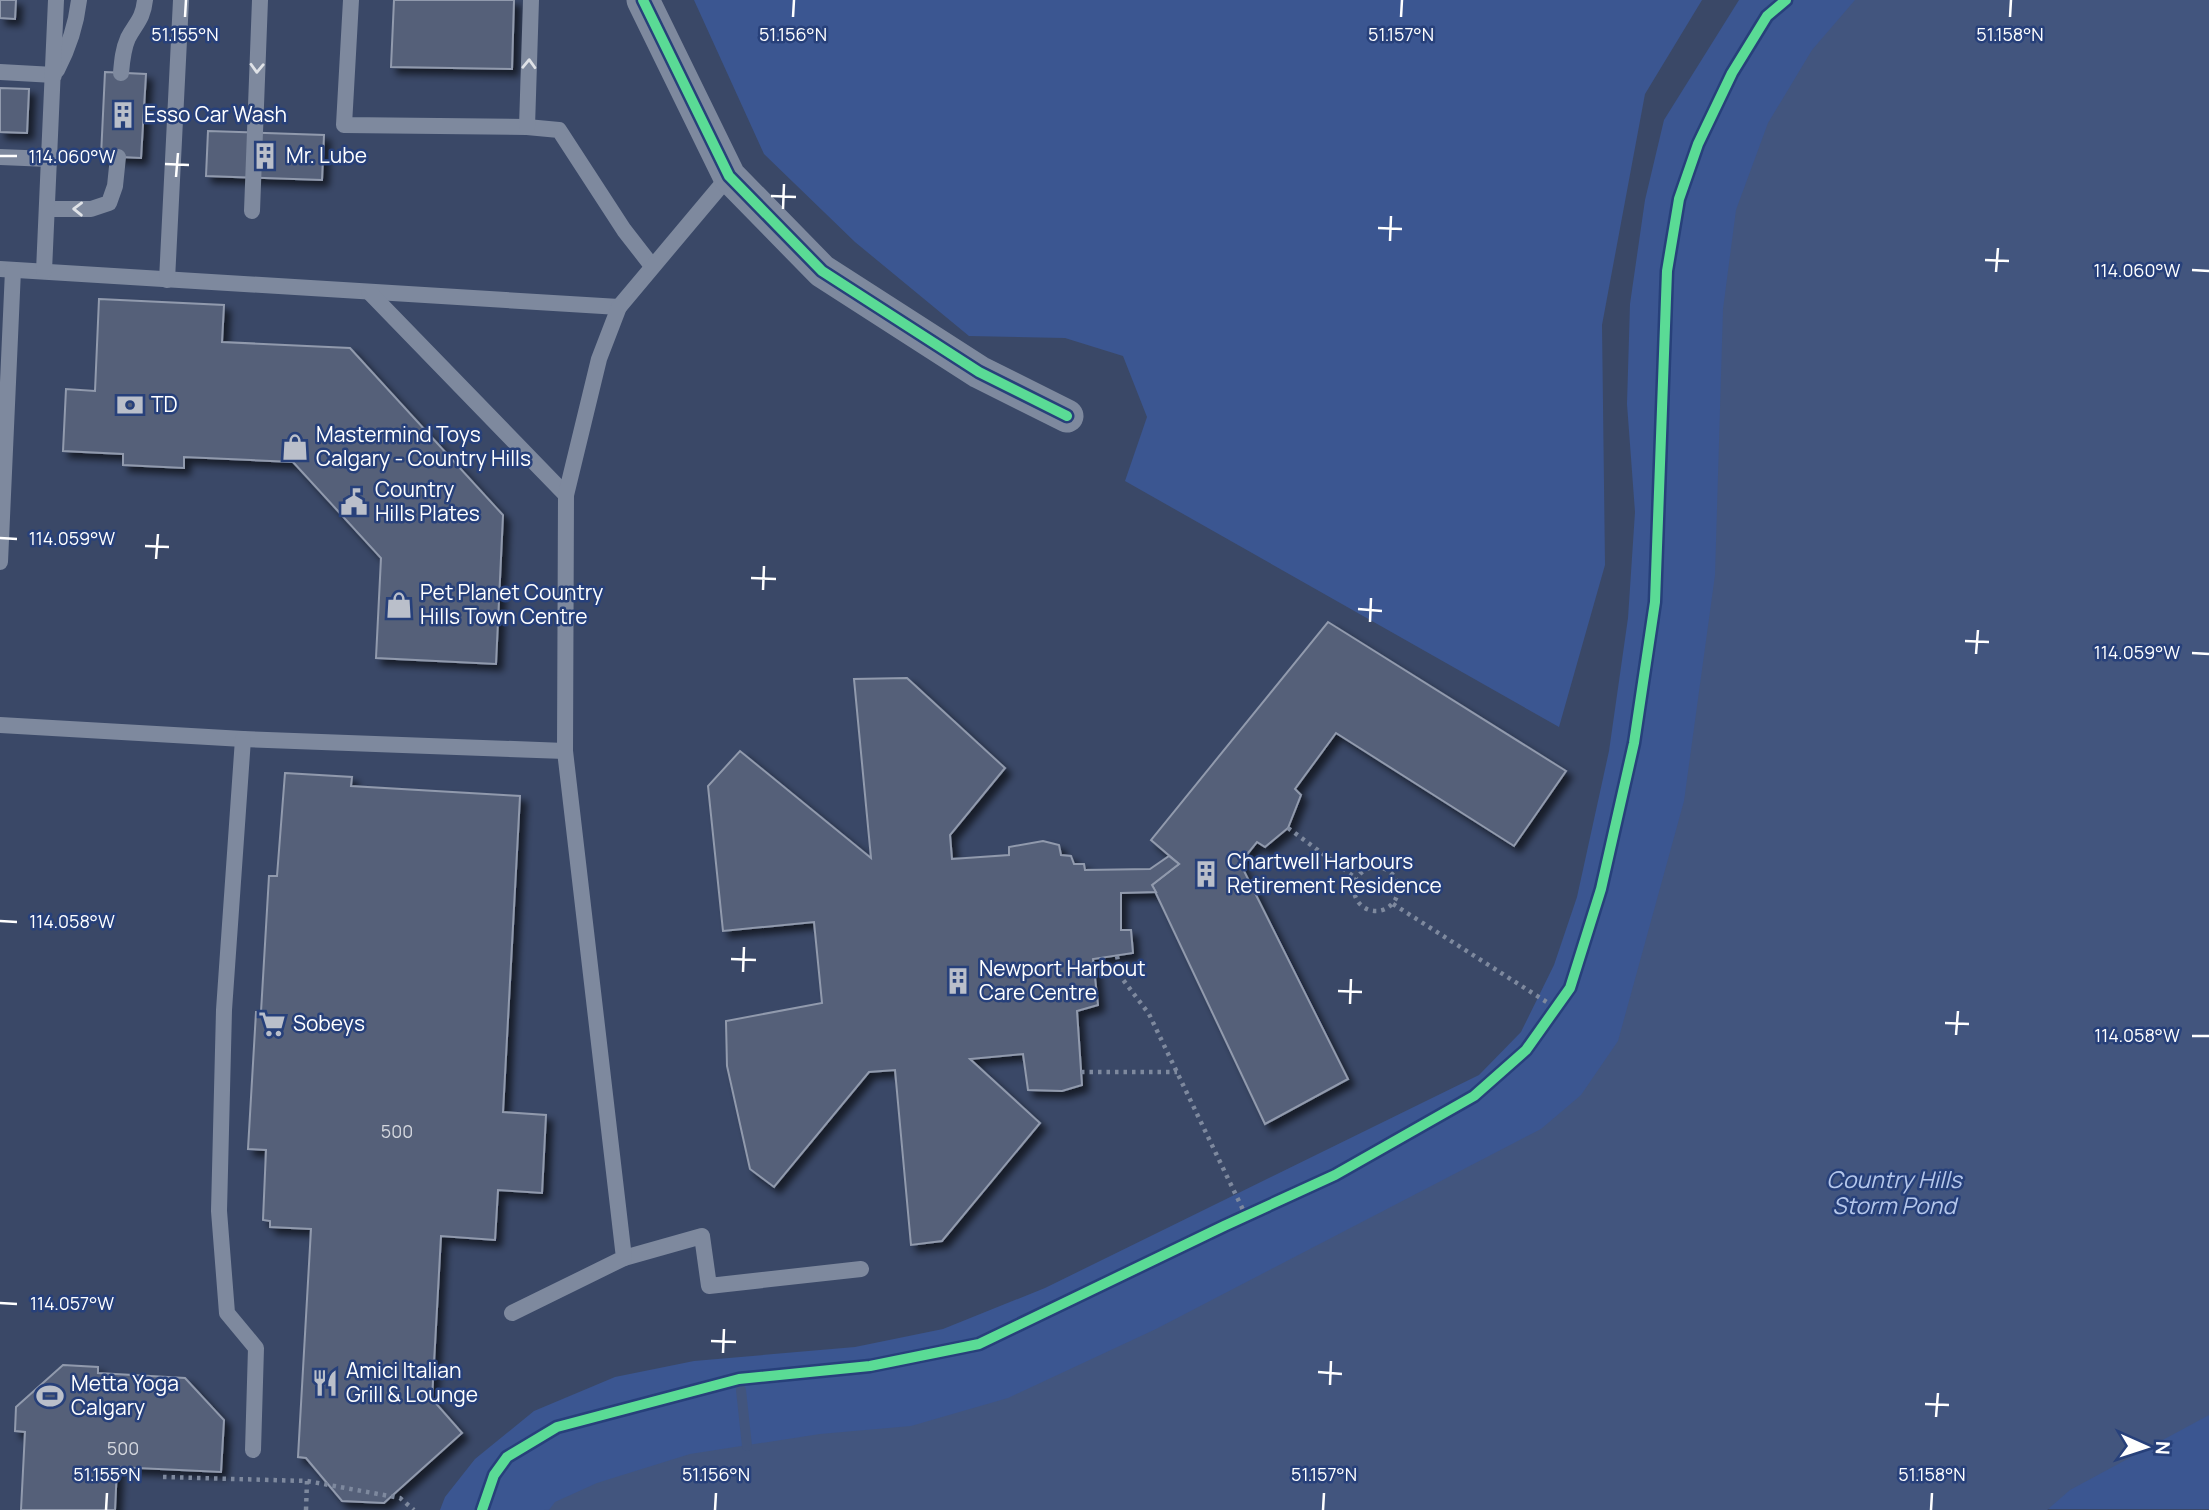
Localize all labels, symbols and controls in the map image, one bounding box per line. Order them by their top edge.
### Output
text: 51.155°N [151,22,219,46]
text: 51.156°N [759,22,827,46]
text: 51.157°N [1368,22,1434,46]
text: 51.158°N [1976,22,2044,46]
one-way arrow [522,58,537,69]
one-way arrow [250,63,265,74]
building icon: Esso Car Wash [108,100,138,130]
place label: Esso Car Wash [144,100,287,128]
building icon: Mr. Lube [250,141,280,171]
place label: Mr. Lube [286,141,367,169]
text: 114.060°W [29,144,116,168]
one-way arrow [72,201,82,217]
text: 114.060°W [2094,258,2181,282]
bank icon: TD [115,390,145,420]
place label: TD [151,390,178,418]
place label: Mastermind Toys Calgary - Country Hills [316,420,531,472]
shop icon: Mastermind Toys Calgary - Country Hills [280,432,310,462]
place label: Country Hills Plates [375,475,480,527]
public building icon: Country Hills Plates [339,487,369,517]
text: 114.059°W [29,526,115,550]
place label: Pet Planet Country Hills Town Centre [420,578,603,630]
shop icon: Pet Planet Country Hills Town Centre [384,590,414,620]
text: 114.059°W [2094,640,2180,664]
place label: Chartwell Harbours Retirement Residence [1227,847,1442,899]
building icon: Chartwell Harbours Retirement Residence [1191,859,1221,889]
text: 114.058°W [29,909,115,933]
place label: Newport Harbout Care Centre [979,954,1146,1006]
building icon: Newport Harbout Care Centre [943,966,973,996]
supermarket icon: Sobeys [257,1009,287,1039]
place label: Sobeys [293,1009,365,1037]
text: 114.058°W [2094,1023,2180,1047]
house number: 500 [381,1119,413,1143]
water label: Country Hills Storm Pond [1826,1163,1964,1221]
text: 114.057°W [30,1291,114,1315]
place label: Amici Italian Grill & Lounge [346,1356,478,1408]
restaurant icon: Amici Italian Grill & Lounge [310,1368,340,1398]
place label: Metta Yoga Calgary [71,1369,179,1421]
sports icon: Metta Yoga Calgary [35,1381,65,1411]
north arrow [2111,1412,2181,1482]
house number: 500 [107,1436,139,1460]
text: N [2150,1440,2176,1455]
text: 51.155°N [73,1462,141,1486]
text: 51.156°N [682,1462,750,1486]
text: 51.157°N [1291,1462,1357,1486]
text: 51.158°N [1898,1462,1966,1486]

